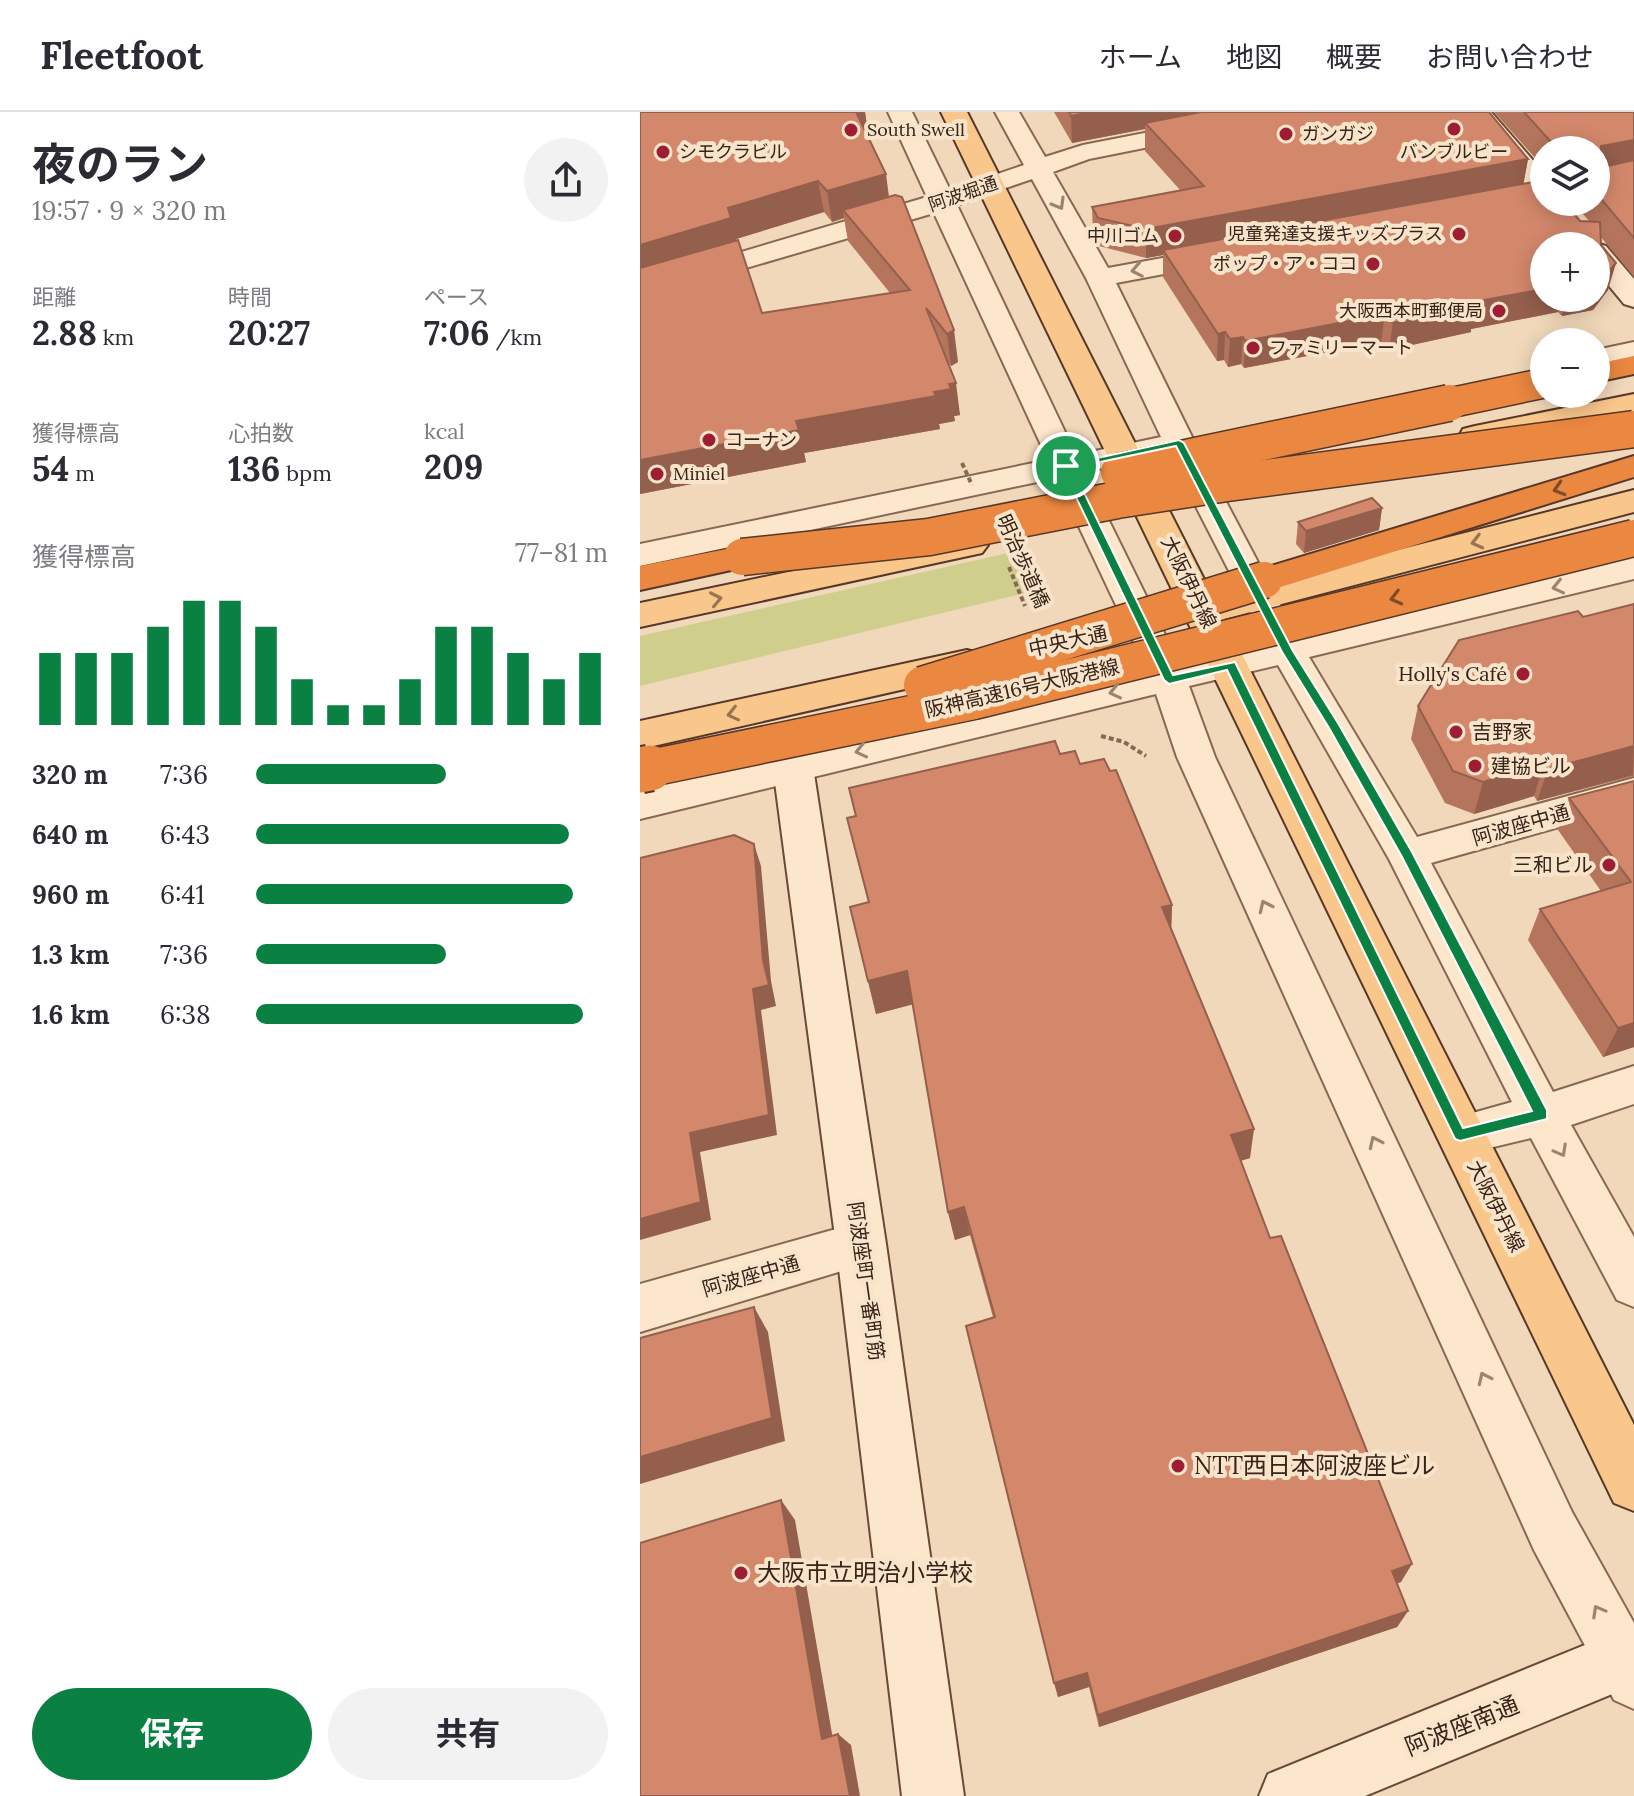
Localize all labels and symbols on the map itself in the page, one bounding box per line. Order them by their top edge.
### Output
place label: South Swell [867,118,965,141]
marker: バンブルビー [1445,120,1463,138]
marker: South Swell [842,121,860,139]
place label: ガンガジ [1302,122,1374,145]
marker: ガンガジ [1277,125,1295,143]
place label: シモクラビル [679,140,787,163]
place label: バンブルビー [1400,140,1508,163]
marker: シモクラビル [654,143,672,161]
street label: 阿波堀通 [925,171,1001,216]
one-way arrow [1049,196,1065,210]
place label: 児童発達支援キッズプラス [1227,222,1443,245]
place label: 中川ゴム [1087,224,1159,247]
marker: 児童発達支援キッズプラス [1450,225,1468,243]
marker: 中川ゴム [1166,227,1184,245]
place label: ポップ・ア・ココ [1213,252,1357,275]
marker: ポップ・ア・ココ [1364,255,1382,273]
one-way arrow [1130,261,1144,278]
place label: 大阪西本町郵便局 [1339,299,1483,322]
marker: 大阪西本町郵便局 [1490,302,1508,320]
place label: ファミリーマート [1269,336,1413,359]
marker: ファミリーマート [1244,339,1262,357]
place label: コーナン [725,428,797,451]
marker: コーナン [700,431,718,449]
pin [1032,432,1100,500]
place label: Miniel [673,462,725,485]
marker: Miniel [648,465,666,483]
one-way arrow [1553,480,1567,496]
street label: 明治歩道橋 [992,510,1055,612]
street label: 大阪伊丹線 [1156,531,1223,632]
one-way arrow [1471,532,1485,549]
one-way arrow [1552,577,1566,594]
one-way arrow [1389,589,1403,606]
one-way arrow [709,591,723,608]
street label: 中央大通 [1026,620,1110,661]
street label: 阪神高速16号大阪港線 [922,653,1122,722]
place label: Holly's Café [1398,661,1507,686]
marker: Holly's Café [1514,665,1532,683]
one-way arrow [1108,683,1122,700]
one-way arrow [727,705,740,722]
place label: 吉野家 [1472,719,1532,744]
marker: 吉野家 [1447,723,1465,741]
one-way arrow [855,742,869,759]
place label: 建協ビル [1491,753,1571,778]
marker: 建協ビル [1466,757,1484,775]
street label: 阿波座中通 [1469,799,1572,850]
place label: 三和ビル [1513,852,1593,877]
marker: 三和ビル [1600,856,1618,874]
one-way arrow [1259,900,1275,914]
one-way arrow [1369,1136,1385,1150]
one-way arrow [1552,1142,1567,1157]
street label: 大阪伊丹線 [1463,1156,1530,1256]
street label: 阿波座町一番町筋 [843,1200,890,1362]
street label: 阿波座中通 [699,1250,802,1301]
one-way arrow [1478,1372,1494,1386]
place label: NTT西日本阿波座ビル [1194,1450,1435,1481]
marker: NTT西日本阿波座ビル [1169,1457,1187,1475]
place label: 大阪市立明治小学校 [757,1557,973,1588]
marker: 大阪市立明治小学校 [732,1564,750,1582]
one-way arrow [1592,1605,1607,1619]
street label: 阿波座南通 [1400,1689,1523,1762]

